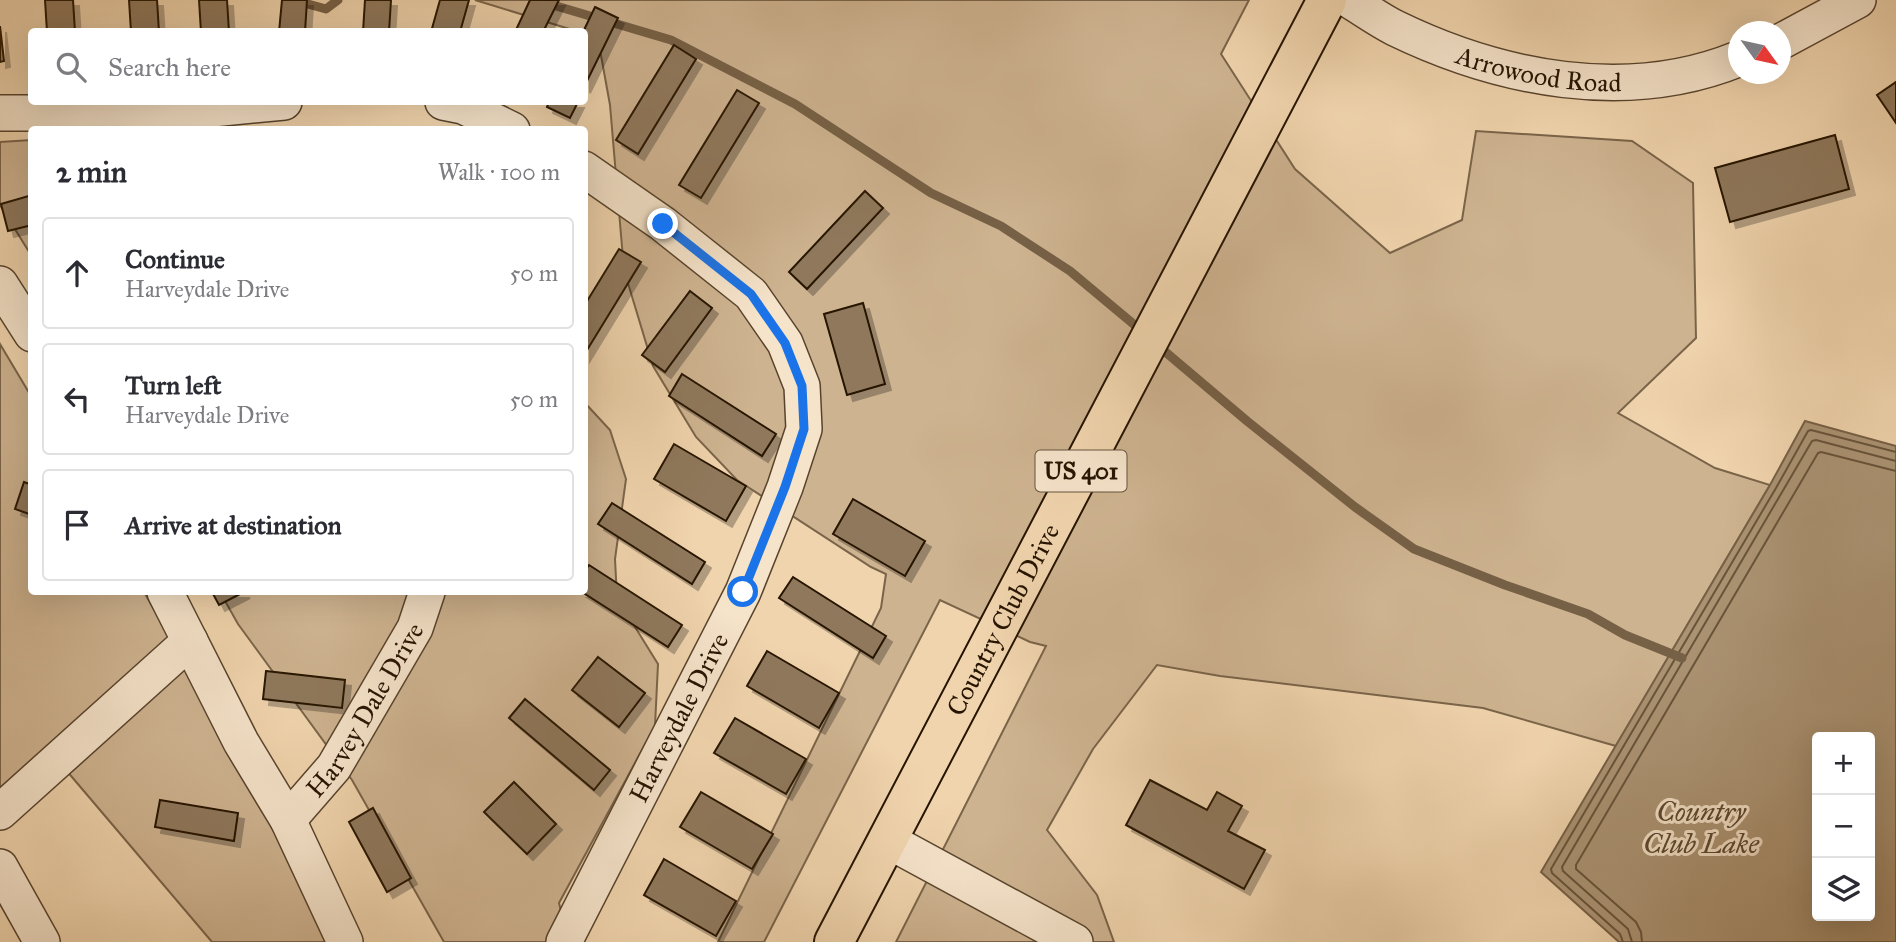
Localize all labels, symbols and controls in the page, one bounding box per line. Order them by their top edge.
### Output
north arrow [1728,21,1791,84]
search box [28,28,588,105]
street label: Arrowood Road [1451,39,1621,98]
icon: search [52,48,90,86]
text: Search here [108,51,231,83]
text: 2 min [56,154,127,190]
text: Walk · 100 m [438,158,560,186]
route end [647,208,678,239]
text: Continue [125,243,225,275]
icon: ahead [58,254,96,292]
text: 50 m [510,259,558,287]
text: Harveydale Drive [125,275,289,303]
text: Turn left [125,369,221,401]
icon: left [58,380,96,418]
text: 50 m [510,385,558,413]
text: Harveydale Drive [125,401,289,429]
road number: US 401 [1036,450,1126,492]
icon: arrive [58,506,96,544]
text: Arrive at destination [125,509,342,541]
street label: Country Club Drive [939,518,1066,721]
route start [727,576,758,607]
street label: Harvey Dale Drive [299,617,431,804]
street label: Harveydale Drive [622,627,735,808]
map controls [1812,732,1875,921]
button: + [1812,732,1875,795]
water label: Country Club Lake [1643,794,1759,861]
button: − [1812,795,1875,858]
button: layers [1812,858,1875,921]

